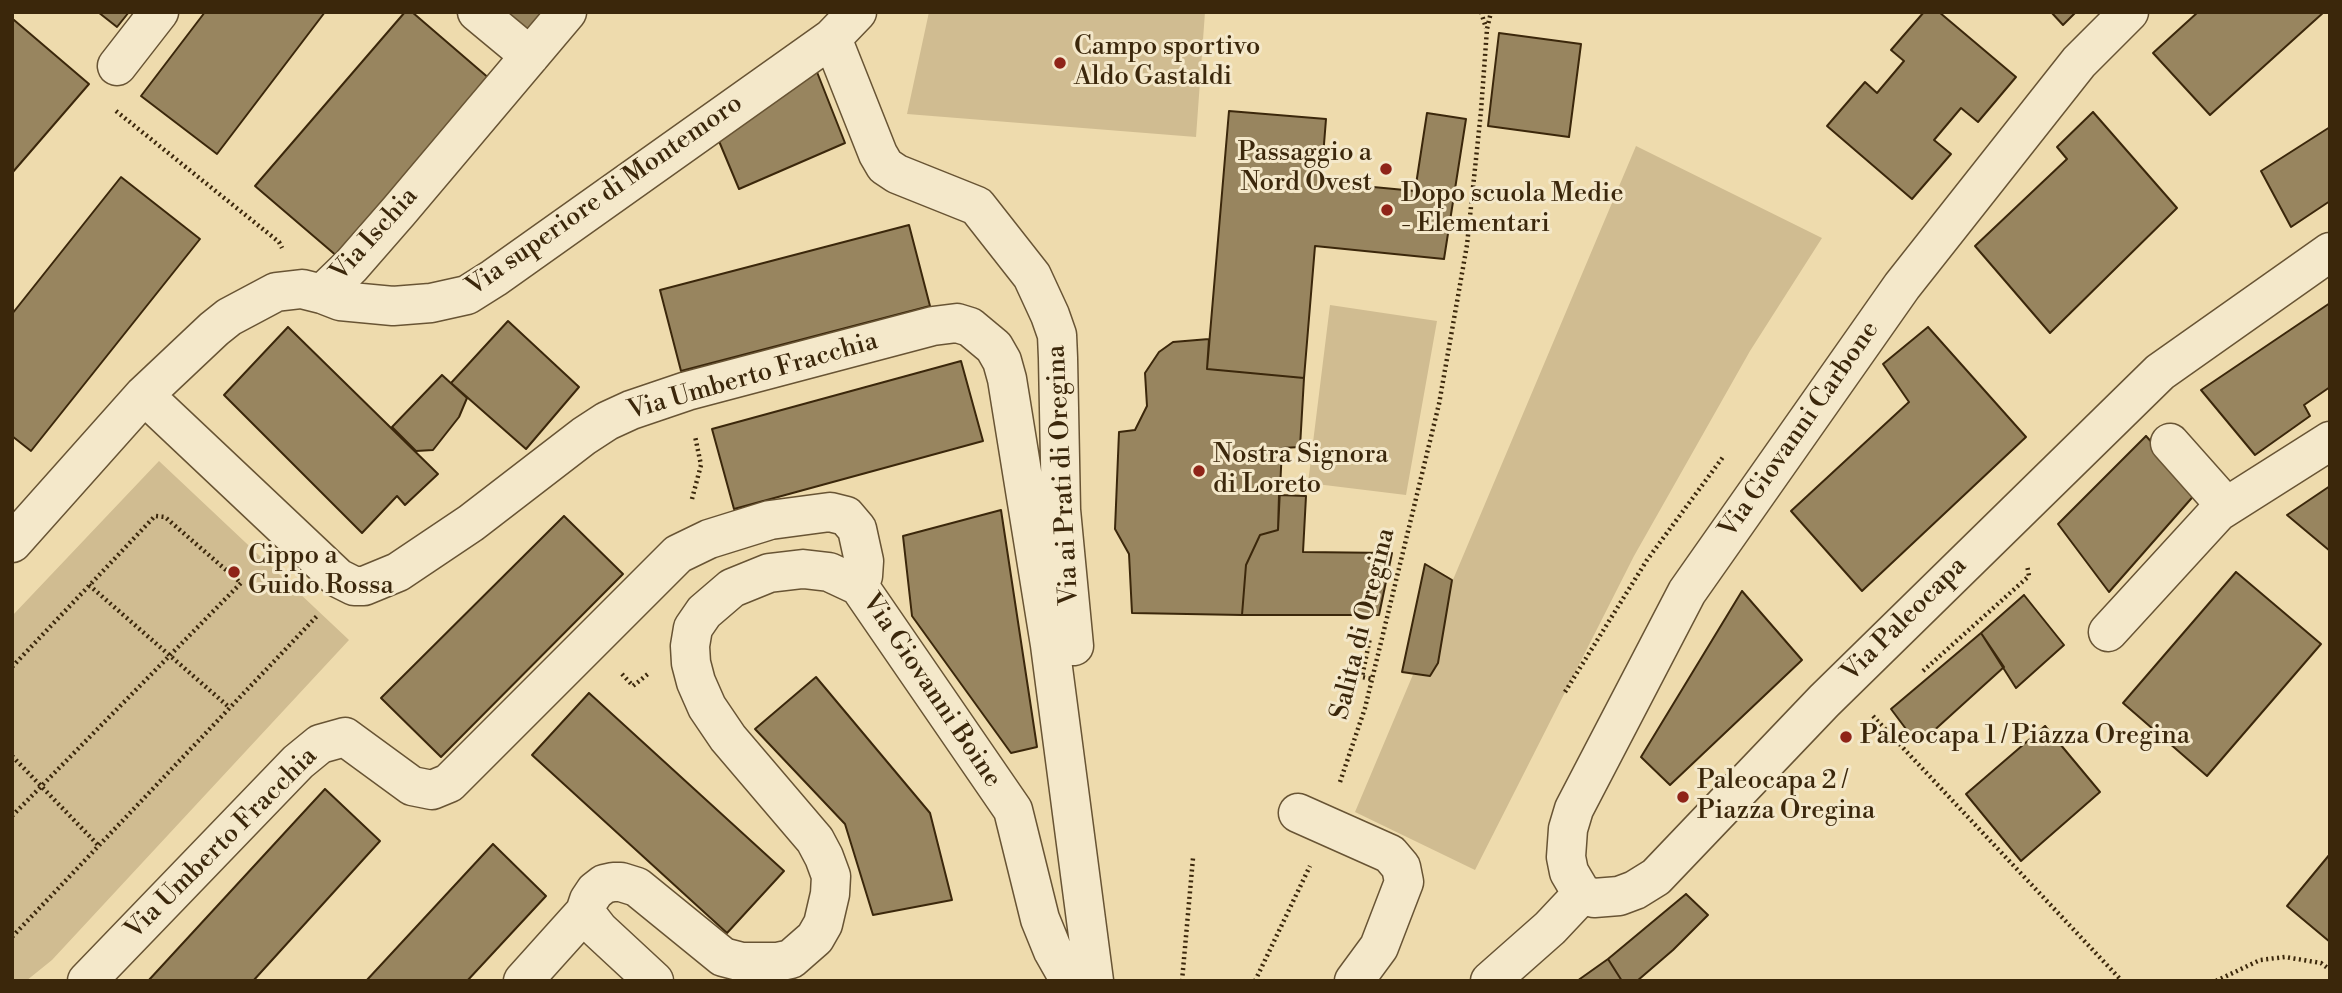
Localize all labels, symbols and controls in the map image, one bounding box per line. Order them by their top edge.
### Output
place label: Campo sportivo Aldo Gastaldi [1074,32,1260,94]
marker: Campo sportivo Aldo Gastaldi [1052,55,1068,71]
street label: Via superiore di Montemoro [461,89,749,303]
place label: Passaggio a Nord Ovest [1238,138,1372,200]
marker: Passaggio a Nord Ovest [1378,161,1394,177]
place label: Dopo scuola Medie - Elementari [1401,179,1624,241]
street label: Via Ischia [325,182,425,288]
marker: Dopo scuola Medie - Elementari [1379,202,1395,218]
street label: Via Giovanni Carbone [1713,316,1887,544]
street label: Via Umberto Fracchia [624,326,882,428]
street label: Via ai Prati di Oregina [1042,344,1086,606]
place label: Nostra Signora di Loreto [1213,440,1388,502]
marker: Nostra Signora di Loreto [1191,463,1207,479]
street label: Salita di Oregina [1325,525,1403,723]
place label: Cippo a Guido Rossa [248,541,394,602]
street label: Via Paleocapa [1836,551,1974,689]
marker: Cippo a Guido Rossa [226,564,242,580]
street label: Via Giovanni Boine [855,588,1007,794]
place label: Paleocapa 1 / Piazza Oregina [1860,721,2190,753]
marker: Paleocapa 1 / Piazza Oregina [1838,729,1854,745]
street label: Via Umberto Fracchia [120,742,324,946]
place label: Paleocapa 2 / Piazza Oregina [1697,766,1875,828]
marker: Paleocapa 2 / Piazza Oregina [1675,789,1691,805]

